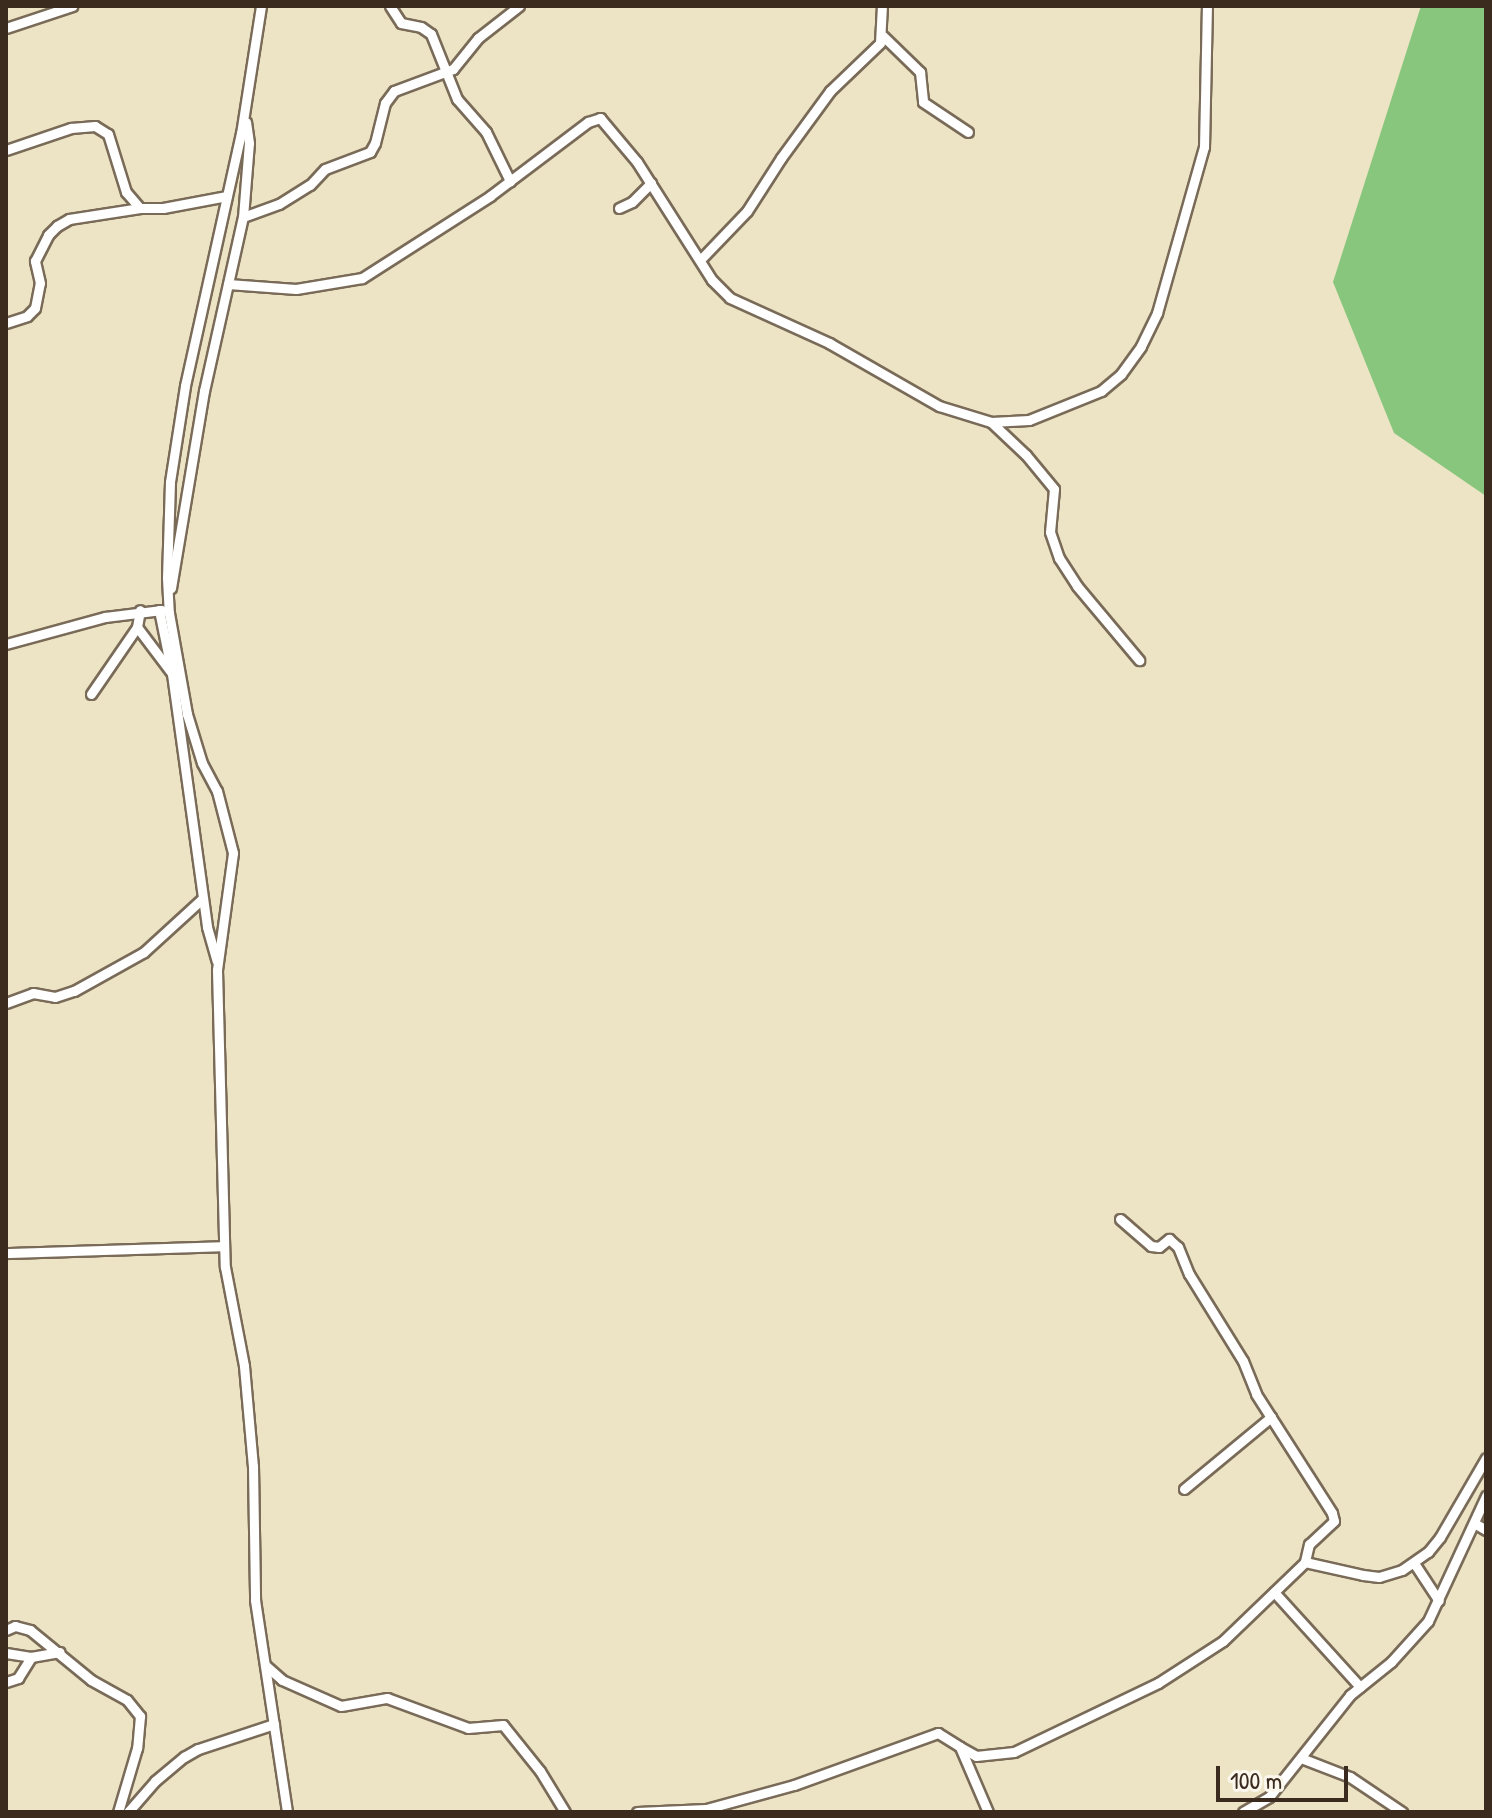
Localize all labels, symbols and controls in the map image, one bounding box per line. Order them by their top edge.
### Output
scale bar [1220,1750,1352,1800]
text: 100 m [1230,1764,1282,1796]

